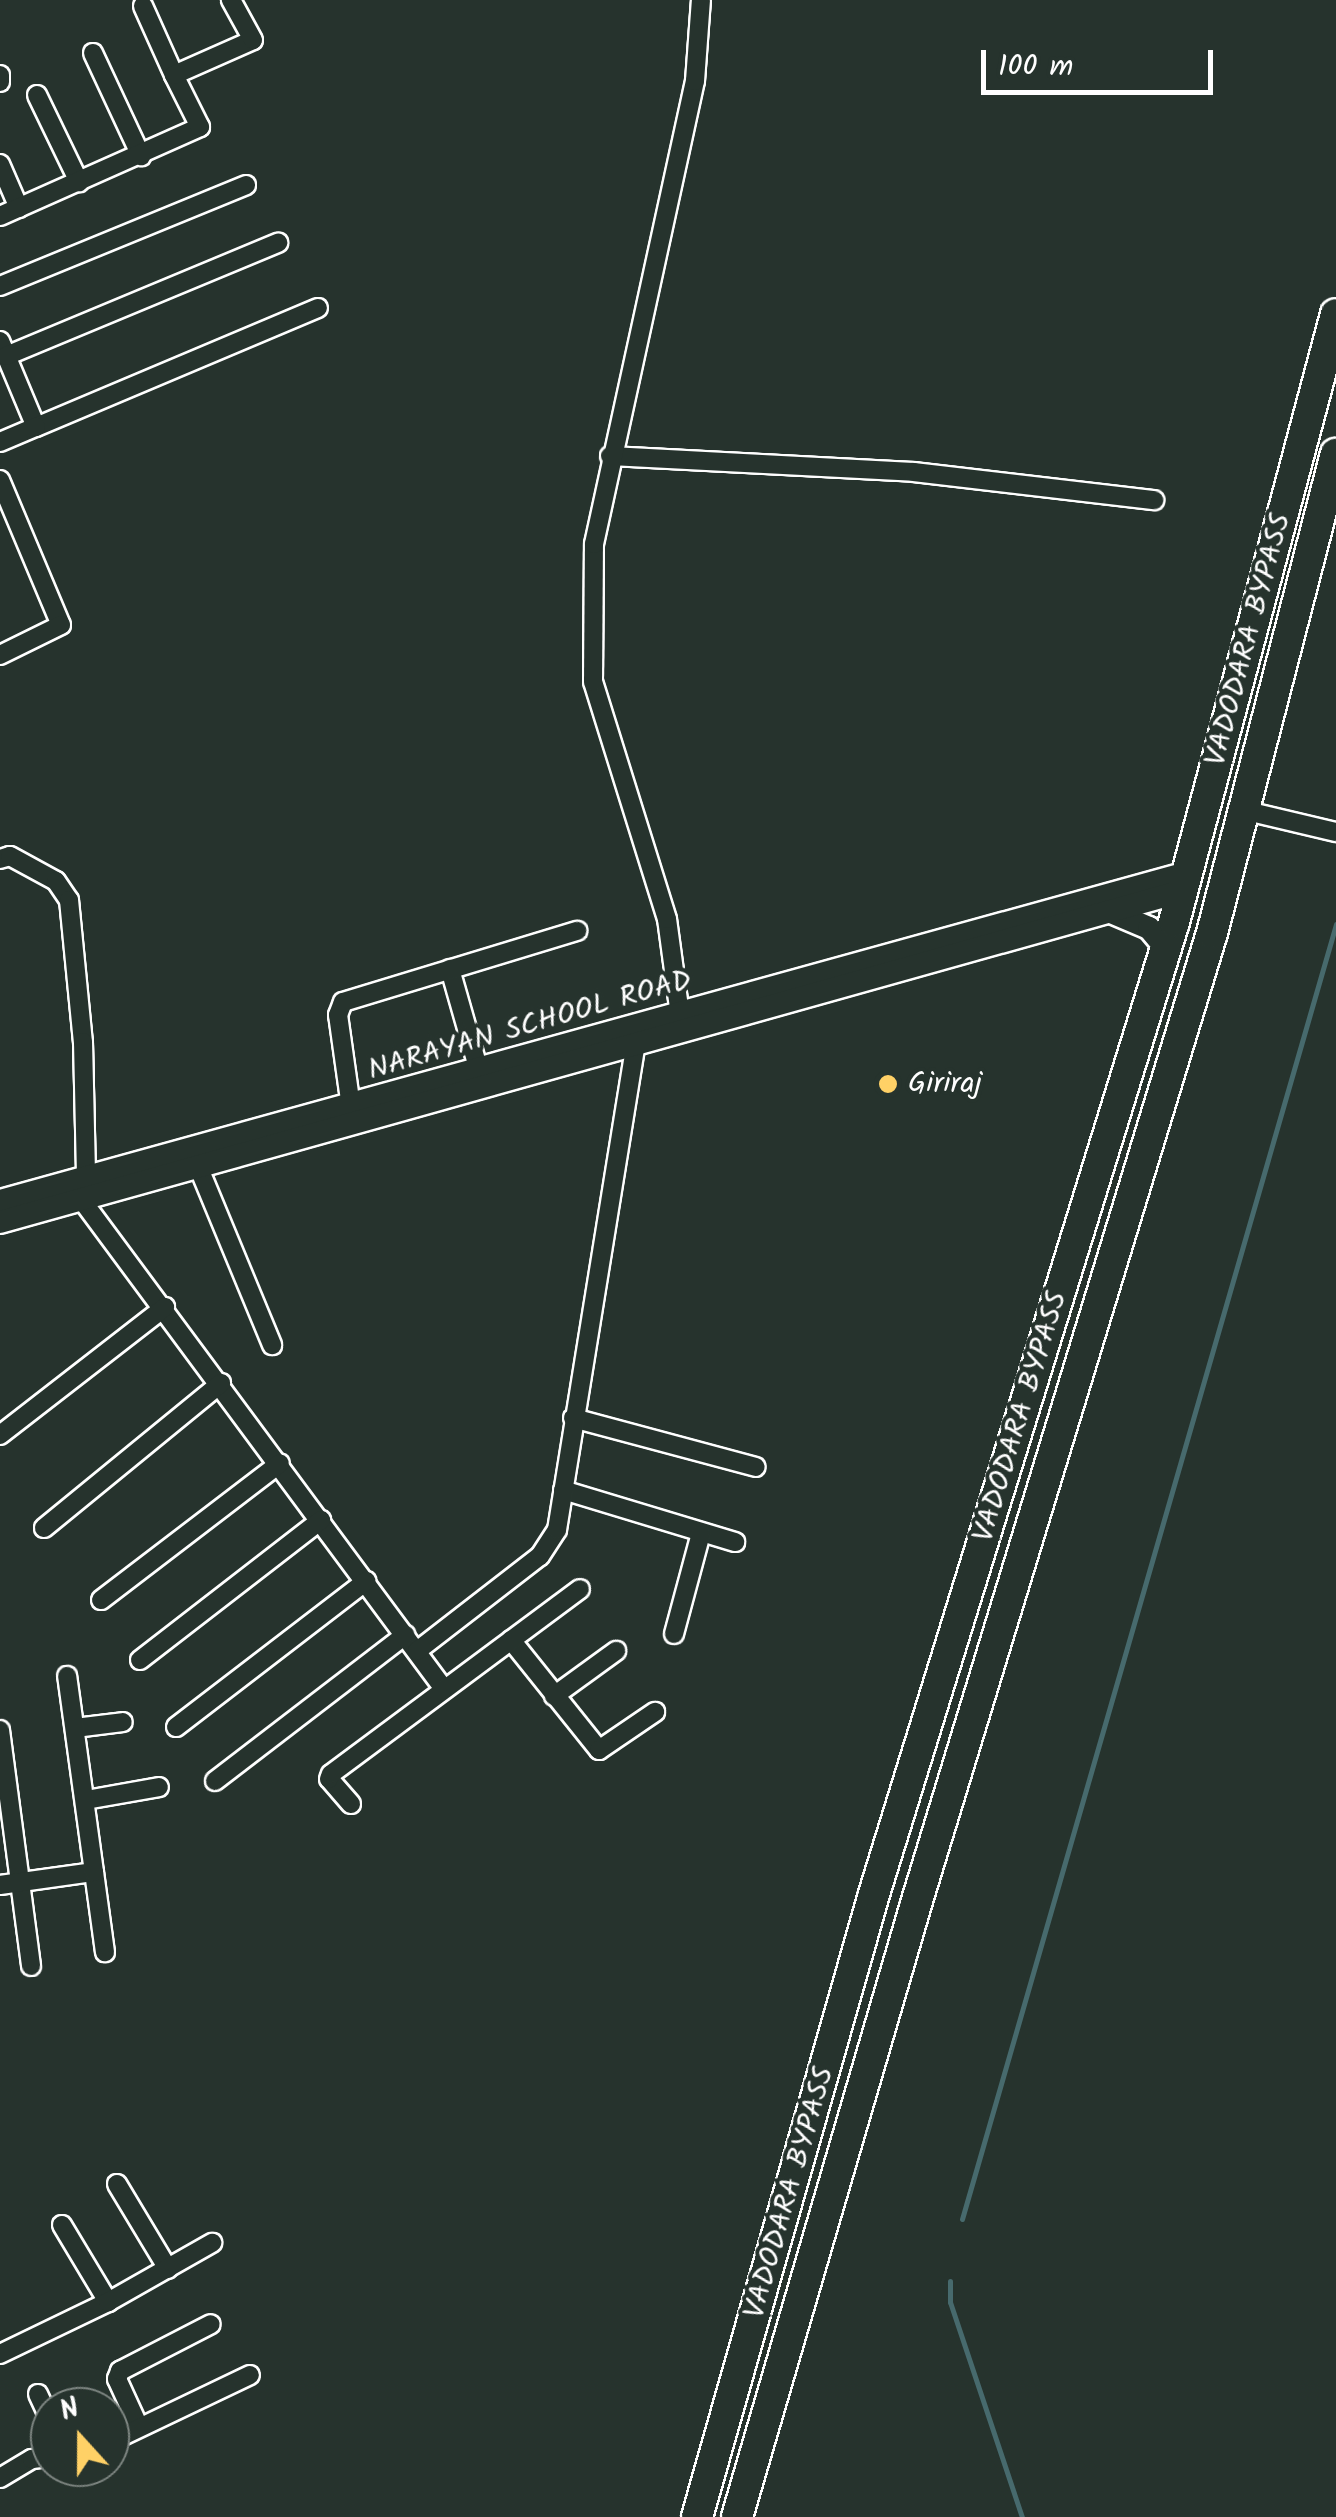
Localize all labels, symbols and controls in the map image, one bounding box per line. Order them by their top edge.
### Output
scale bar [986,30,1218,92]
text: 100 m [998,43,1073,91]
street label: VADODARA BYPASS [1198,510,1300,770]
street label: NARAYAN SCHOOL ROAD [364,963,696,1089]
place label: Giriraj [908,1066,982,1102]
marker: Giriraj [877,1073,899,1095]
street label: VADODARA BYPASS [966,1287,1076,1547]
street label: VADODARA BYPASS [737,2063,843,2323]
text: N [53,2386,86,2435]
north arrow [30,2387,130,2487]

